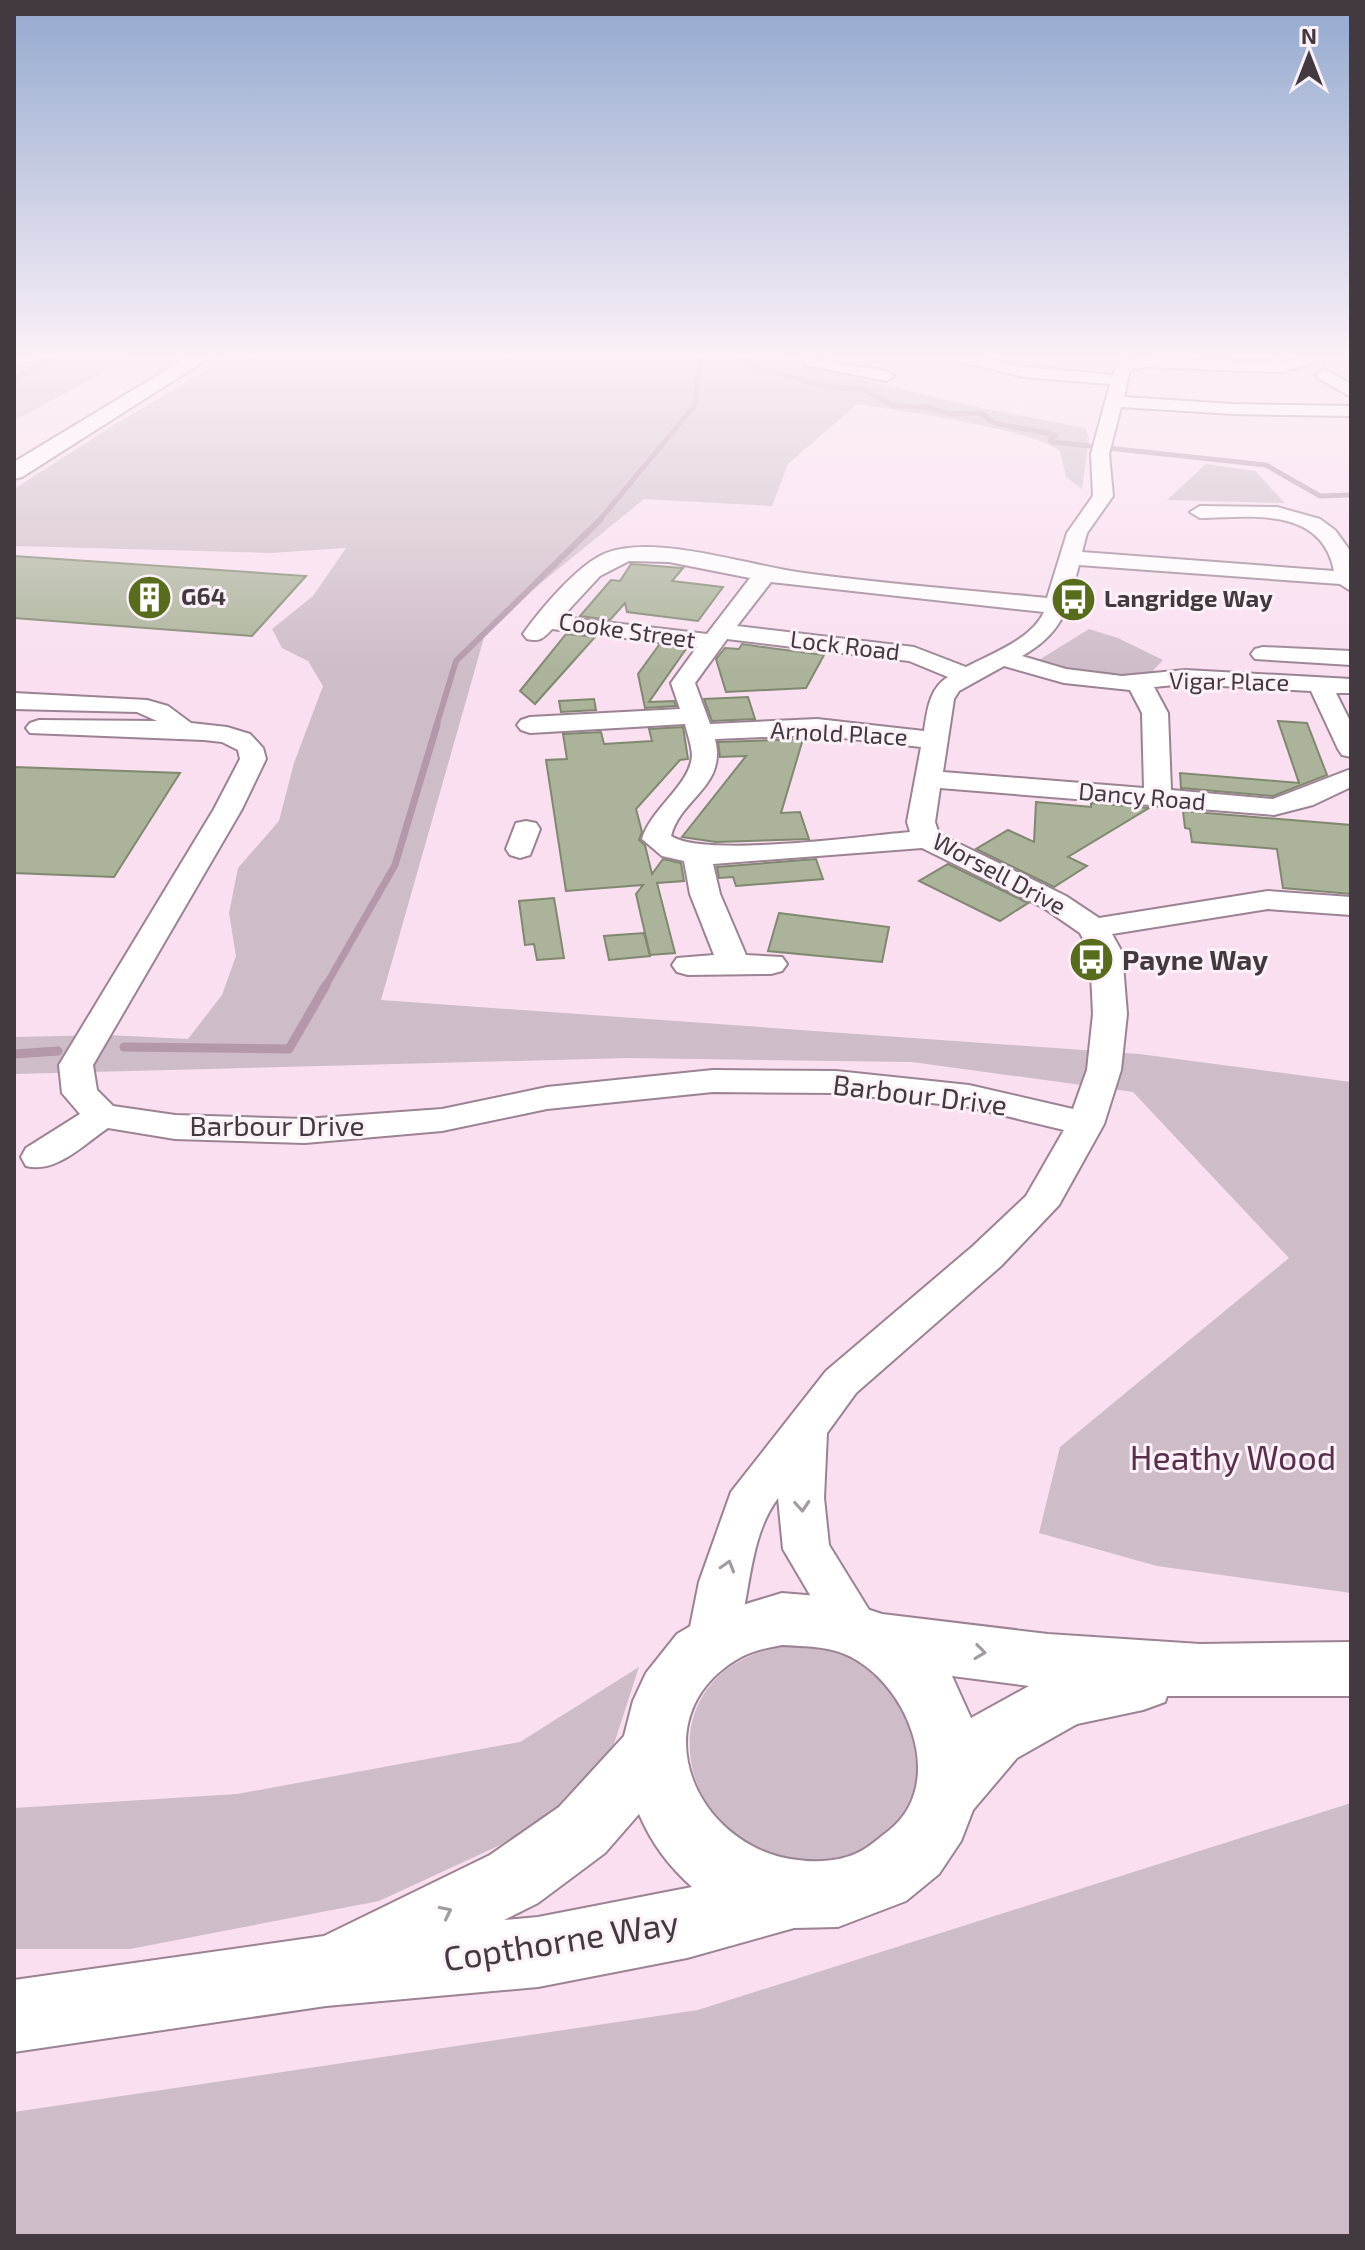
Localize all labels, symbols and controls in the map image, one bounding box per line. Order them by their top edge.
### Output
north arrow [1269,16,1349,96]
text: N [1301,22,1317,48]
building icon: G64 [126,573,174,621]
bus stop icon: Langridge Way [1049,575,1097,623]
place label: G64 [181,581,226,610]
place label: Langridge Way [1104,583,1273,612]
street label: Cooke Street [557,606,697,653]
street label: Lock Road [789,623,902,666]
street label: Vigar Place [1169,665,1289,696]
street label: Arnold Place [770,714,908,751]
street label: Dancy Road [1077,776,1207,816]
street label: Worsell Drive [928,825,1071,920]
bus stop icon: Payne Way [1067,936,1115,984]
place label: Payne Way [1122,942,1268,976]
street label: Barbour Drive [831,1066,1009,1122]
street label: Barbour Drive [189,1108,365,1142]
park label: Heathy Wood [1130,1436,1336,1477]
one-way arrow [793,1500,810,1513]
one-way arrow [719,1560,735,1573]
one-way arrow [974,1644,987,1661]
street label: Copthorne Way [440,1901,681,1978]
one-way arrow [438,1906,453,1922]

